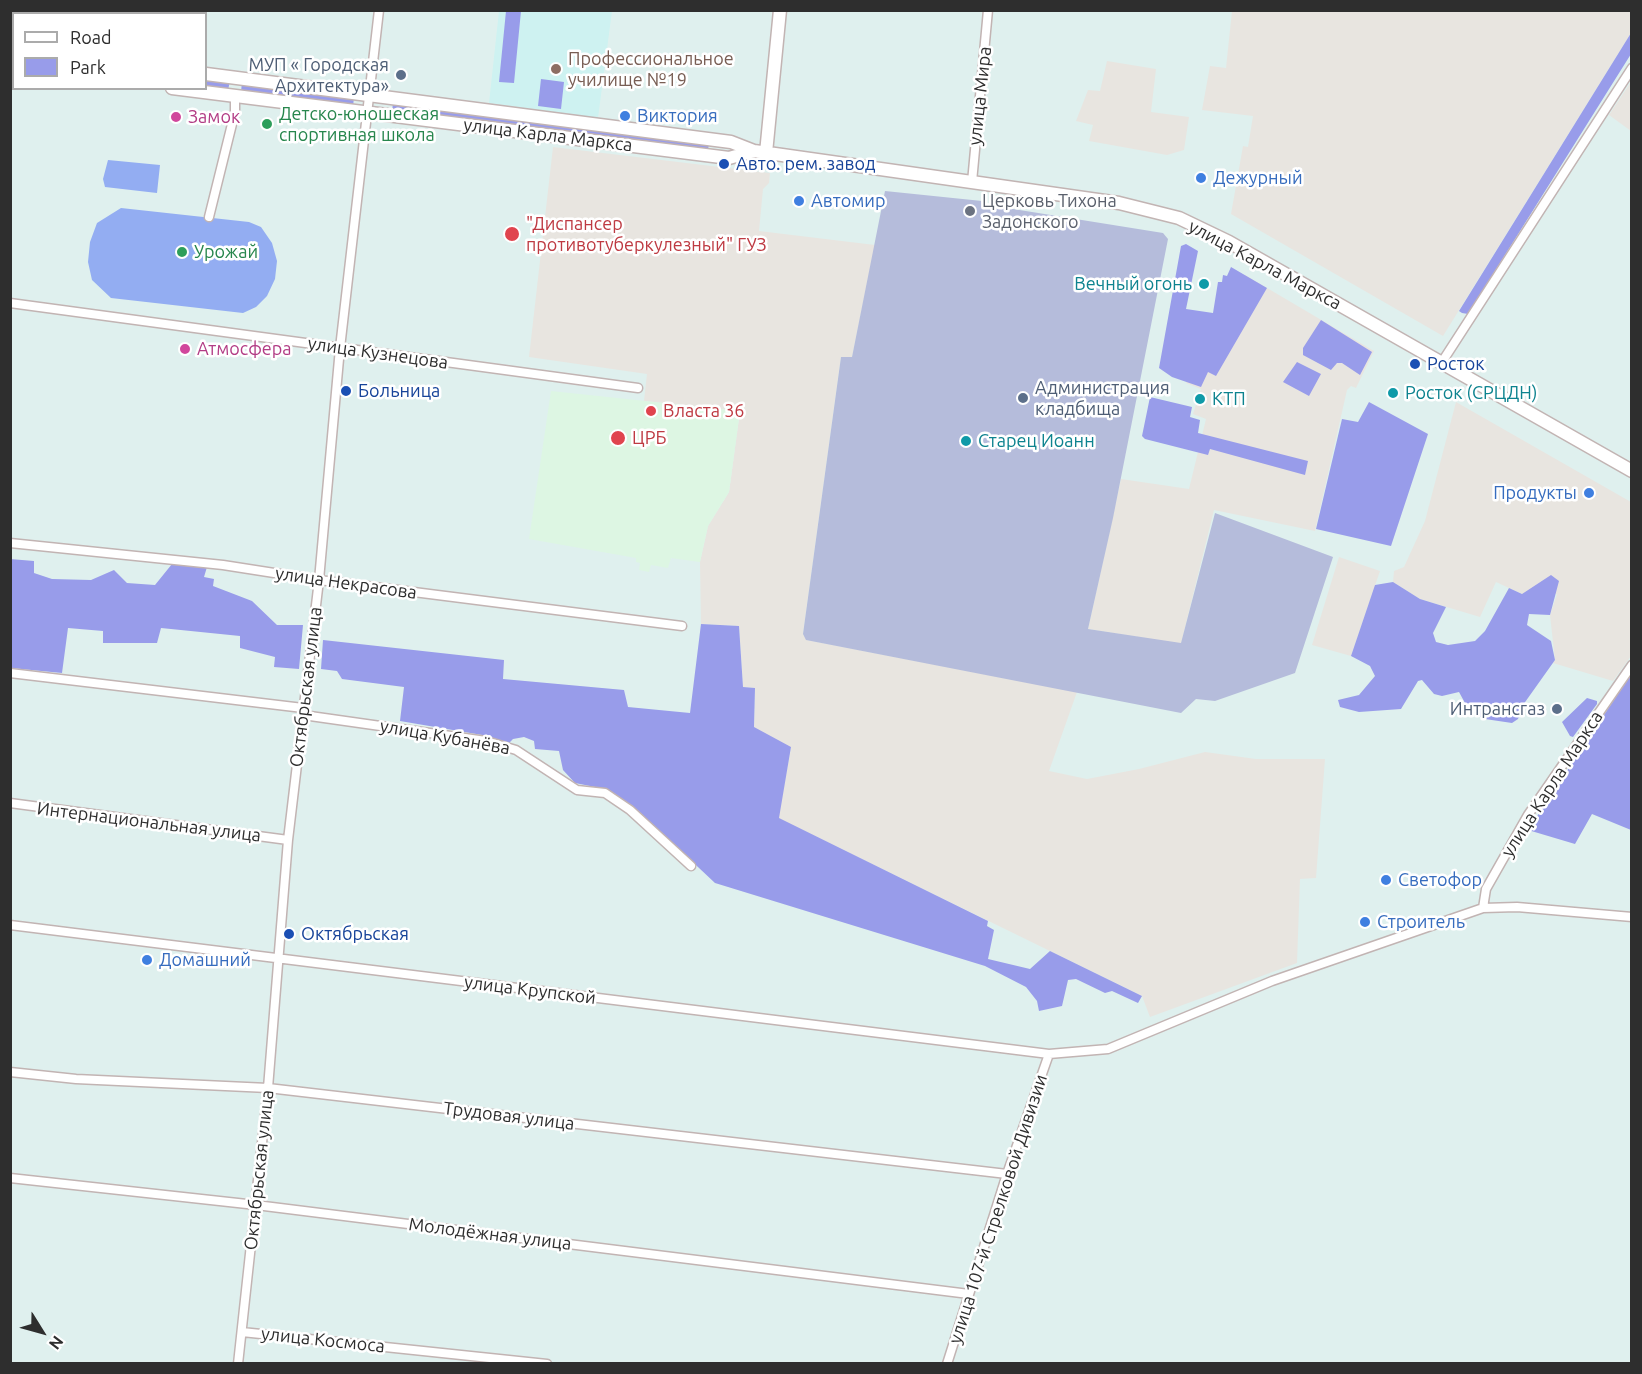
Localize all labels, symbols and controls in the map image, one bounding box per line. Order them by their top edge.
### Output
legend [12,12,207,90]
text: Road [70,27,112,47]
street label: улица Мира [964,45,996,147]
place label: Профессиональное училище №19 [568,48,734,90]
place label: МУП « Городская Архитектура» [248,54,389,97]
text: Park [70,57,106,77]
marker: Профессиональное училище №19 [549,62,563,76]
marker: МУП « Городская Архитектура» [394,68,408,82]
place label: Детско-юношеская спортивная школа [279,103,439,146]
place label: Виктория [637,105,718,127]
place label: Замок [188,106,240,128]
marker: Виктория [618,109,632,123]
marker: Замок [169,110,183,124]
street label: улица Карла Маркса [462,114,634,156]
marker: Детско-юношеская спортивная школа [260,117,274,131]
place label: Авто. рем. завод [736,153,875,175]
marker: Авто. рем. завод [717,157,731,171]
place label: Дежурный [1213,167,1303,189]
marker: Дежурный [1194,171,1208,185]
place label: Автомир [811,190,885,212]
place label: Церковь Тихона Задонского [982,190,1117,232]
marker: Автомир [792,194,806,208]
marker: Церковь Тихона Задонского [963,204,977,218]
place label: "Диспансер противотуберкулезный" ГУЗ [526,213,767,256]
street label: улица Карла Маркса [1185,216,1345,314]
marker: "Диспансер противотуберкулезный" ГУЗ [503,225,521,243]
place label: Урожай [194,241,258,263]
marker: Урожай [175,245,189,259]
place label: Вечный огонь [1074,273,1192,295]
marker: Вечный огонь [1197,277,1211,291]
street label: улица Кузнецова [306,332,450,374]
place label: Атмосфера [197,338,292,360]
marker: Атмосфера [178,342,192,356]
place label: Росток [1427,353,1484,375]
marker: Росток [1408,357,1422,371]
place label: Администрация кладбища [1035,377,1170,420]
place label: Больница [358,380,440,402]
place label: Росток (СРЦДН) [1405,382,1537,404]
marker: Больница [339,384,353,398]
marker: Росток (СРЦДН) [1386,386,1400,400]
place label: КТП [1212,388,1246,410]
marker: Администрация кладбища [1016,391,1030,405]
marker: КТП [1193,392,1207,406]
place label: Власта 36 [663,400,744,422]
marker: Власта 36 [644,404,658,418]
place label: ЦРБ [632,427,667,449]
marker: ЦРБ [609,429,627,447]
place label: Старец Иоанн [978,430,1095,452]
marker: Старец Иоанн [959,434,973,448]
place label: Продукты [1493,482,1577,504]
marker: Продукты [1582,486,1596,500]
street label: улица Некрасова [274,562,418,604]
street label: Октябрьская улица [285,606,327,768]
place label: Интрансгаз [1450,698,1545,720]
marker: Интрансгаз [1550,702,1564,716]
street label: улица Карла Маркса [1497,707,1607,861]
street label: улица Кубанёва [378,715,512,759]
street label: Интернациональная улица [36,798,262,846]
place label: Светофор [1398,869,1482,891]
marker: Светофор [1379,873,1393,887]
place label: Строитель [1377,911,1465,933]
marker: Строитель [1358,915,1372,929]
place label: Октябрьская [301,923,409,945]
marker: Октябрьская [282,927,296,941]
place label: Домашний [159,949,251,971]
marker: Домашний [140,953,154,967]
street label: улица Крупской [463,971,597,1009]
street label: улица 107-й Стрелковой Дивизии [944,1072,1052,1346]
street label: Октябрьская улица [240,1089,278,1251]
street label: Трудовая улица [442,1097,576,1135]
street label: Молодёжная улица [407,1213,573,1255]
north arrow [12,1302,72,1362]
street label: улица Космоса [260,1323,386,1357]
text: N [46,1333,67,1353]

